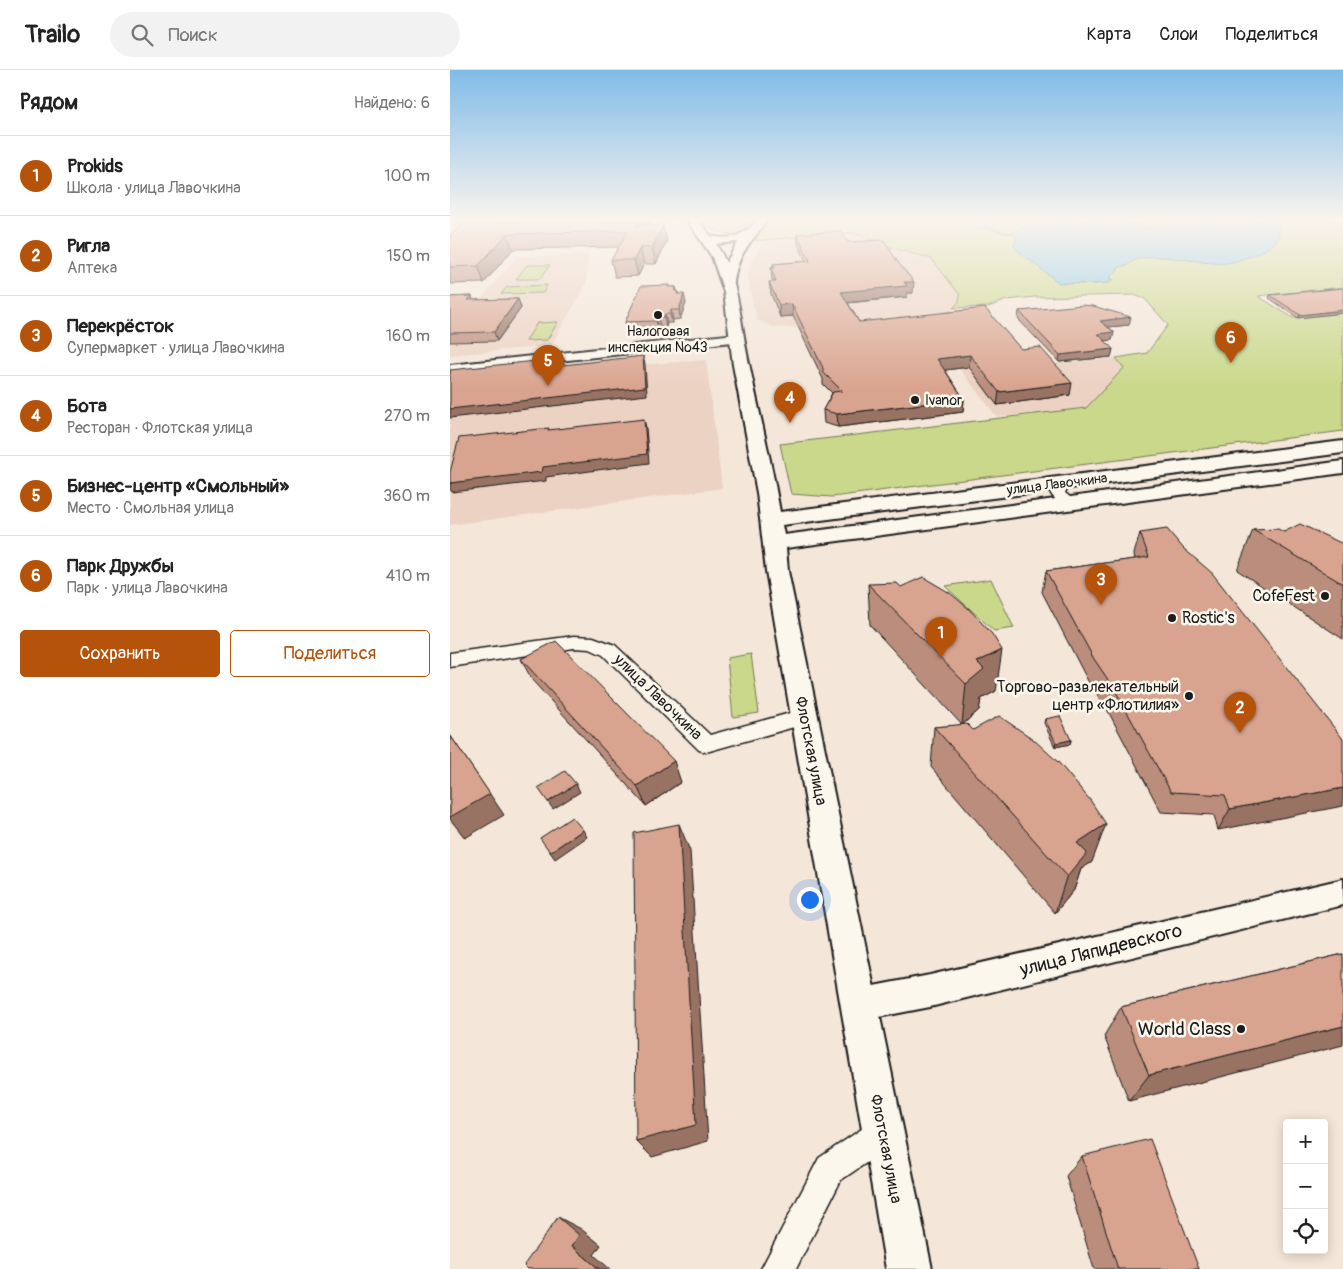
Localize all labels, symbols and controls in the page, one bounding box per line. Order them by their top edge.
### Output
search box [110,12,460,57]
text: Trailo [25,20,80,49]
icon: search [128,21,156,49]
text: Поиск [168,23,218,47]
text: Карта [1087,23,1131,46]
text: Слои [1159,23,1197,46]
text: Поделиться [1225,23,1318,46]
text: Рядом [20,89,78,116]
text: Найдено: 6 [354,93,430,113]
text: Prokids [67,154,123,178]
text: 1 [33,166,39,186]
text: 100 m [384,166,430,186]
text: Школа · улица Лавочкина [67,178,241,198]
text: Ригла [67,234,110,258]
text: 2 [32,246,40,266]
text: 150 m [386,246,430,266]
text: Аптека [67,258,117,278]
marker: Налоговая инспекция №43 [652,309,664,321]
text: Перекрёсток [67,314,174,338]
pin: 6 [1215,322,1247,363]
place label: Налоговая инспекция №43 [608,323,708,356]
text: 3 [32,326,40,346]
text: 160 m [386,326,430,346]
text: Супермаркет · улица Лавочкина [67,338,285,358]
pin: 5 [532,345,564,386]
pin: 4 [774,382,806,423]
place label: Ivanor [925,392,962,409]
text: Бота [67,394,107,418]
marker: Ivanor [909,394,921,406]
text: 4 [31,406,41,426]
text: 270 m [384,406,430,426]
text: Ресторан · Флотская улица [67,418,253,438]
street label: улица Лавочкина [1005,469,1108,499]
text: Бизнес-центр «Смольный» [67,474,289,498]
text: 5 [32,486,40,506]
text: 360 m [383,486,430,506]
text: Место · Смольная улица [67,498,234,518]
text: Парк Дружбы [67,554,174,578]
pin: 3 [1085,564,1117,605]
text: 6 [31,566,41,586]
text: 410 m [386,566,430,586]
text: Парк · улица Лавочкина [67,578,228,598]
place label: CofeFest [1252,586,1316,606]
marker: CofeFest [1319,590,1331,602]
place label: Rostic's [1182,608,1235,628]
marker: Rostic's [1166,612,1178,624]
pin: 1 [925,617,957,658]
button: Сохранить [20,630,220,677]
button: Поделиться [230,630,430,677]
street label: улица Лавочкина [609,649,707,744]
place label: Торгово-развлекательный центр «Флотилия» [996,677,1179,715]
marker: Торгово-развлекательный центр «Флотилия» [1183,690,1195,702]
pin: 2 [1224,692,1256,733]
street label: Флотская улица [791,695,831,807]
your location [797,887,823,913]
street label: улица Ляпидевского [1016,918,1185,982]
place label: World Class [1138,1017,1232,1041]
marker: World Class [1235,1023,1247,1035]
street label: Флотская улица [866,1093,906,1205]
map controls [1283,1119,1328,1254]
button: + [1283,1119,1328,1164]
button: − [1283,1164,1328,1209]
button: locate [1283,1209,1328,1254]

